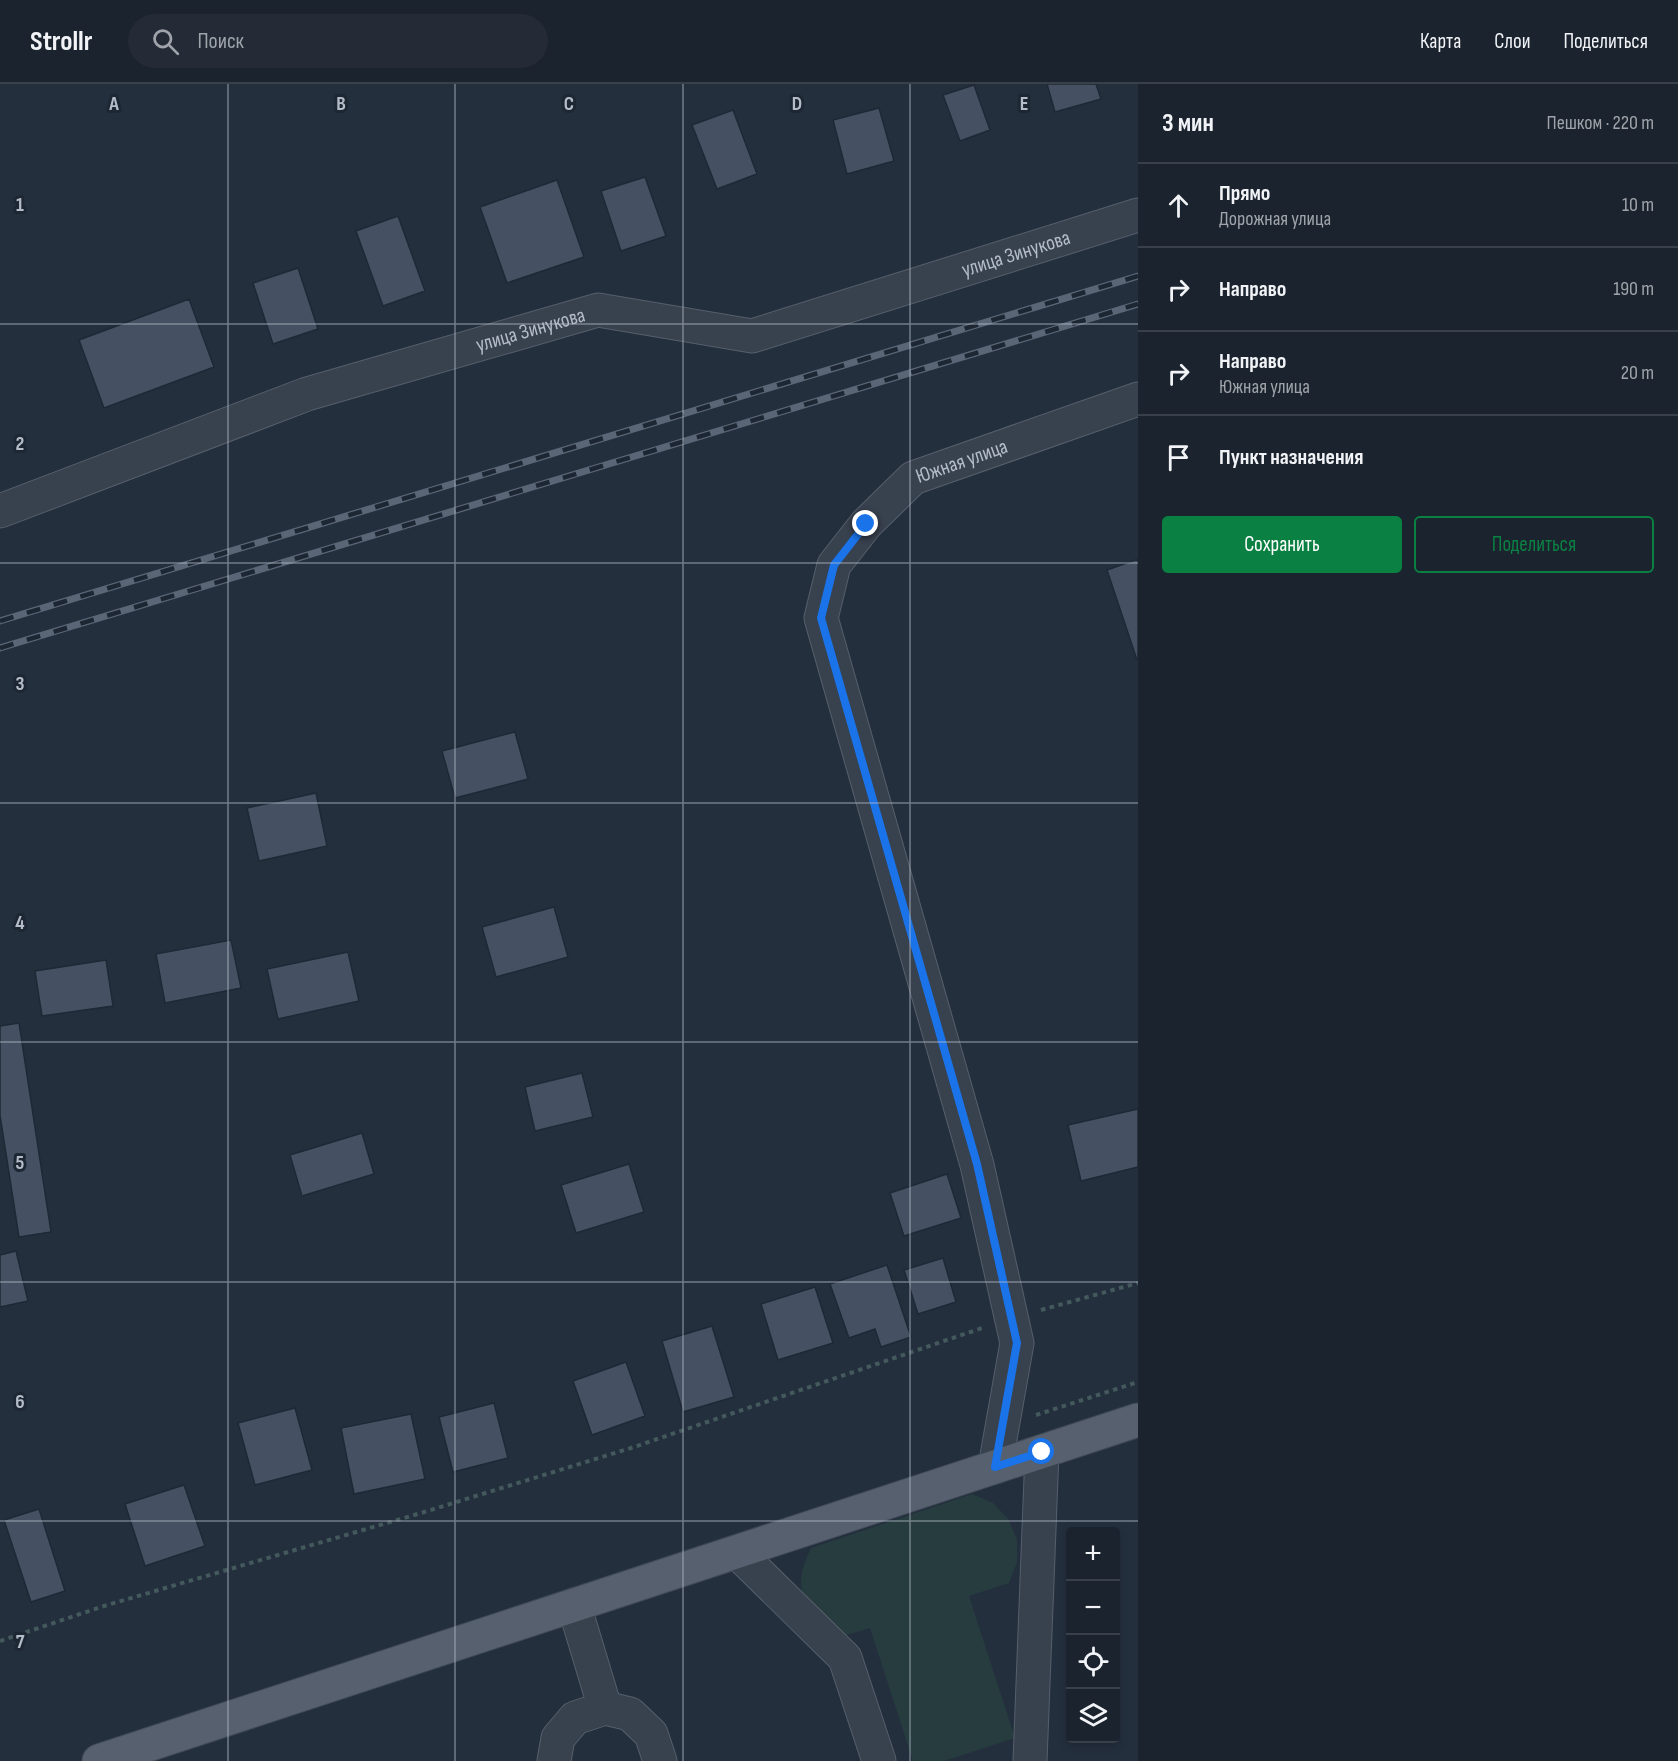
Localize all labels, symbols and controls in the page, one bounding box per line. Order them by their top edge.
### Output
search box [128,14,548,68]
text: Strollr [30,25,92,58]
icon: search [149,25,182,58]
text: Поиск [197,28,244,55]
text: Карта [1420,29,1461,54]
text: Слои [1494,29,1530,54]
text: Поделиться [1563,29,1648,54]
text: A [108,92,119,116]
text: B [336,92,346,116]
text: C [564,92,574,116]
text: D [792,92,802,116]
text: E [1020,92,1028,116]
text: 3 мин [1162,108,1214,139]
text: Пешком · 220 m [1547,111,1654,135]
text: Прямо [1219,180,1270,207]
icon: ahead [1162,189,1195,222]
text: 1 [16,193,24,217]
text: 10 m [1622,193,1654,217]
text: Дорожная улица [1219,207,1331,231]
street label: улица Зинукова [958,225,1073,282]
icon: right [1162,273,1195,306]
text: Направо [1219,276,1286,303]
text: 190 m [1613,277,1654,301]
street label: улица Зинукова [473,302,588,357]
text: Направо [1219,348,1286,375]
icon: right [1162,357,1195,390]
text: 20 m [1621,361,1654,385]
text: Южная улица [1219,375,1310,399]
text: 2 [16,432,24,456]
street label: Южная улица [912,433,1011,489]
icon: arrive [1162,441,1195,474]
text: Пункт назначения [1219,444,1363,471]
route end [852,510,878,536]
button: Сохранить [1162,516,1402,573]
button: Поделиться [1414,516,1654,573]
text: 3 [16,672,25,696]
text: 4 [15,911,25,935]
text: 5 [16,1151,25,1175]
text: 6 [15,1390,25,1414]
route start [1028,1438,1054,1464]
map controls [1066,1527,1120,1743]
button: + [1066,1527,1120,1581]
button: − [1066,1581,1120,1635]
text: 7 [16,1630,25,1654]
button: locate [1066,1635,1120,1689]
button: layers [1066,1689,1120,1743]

